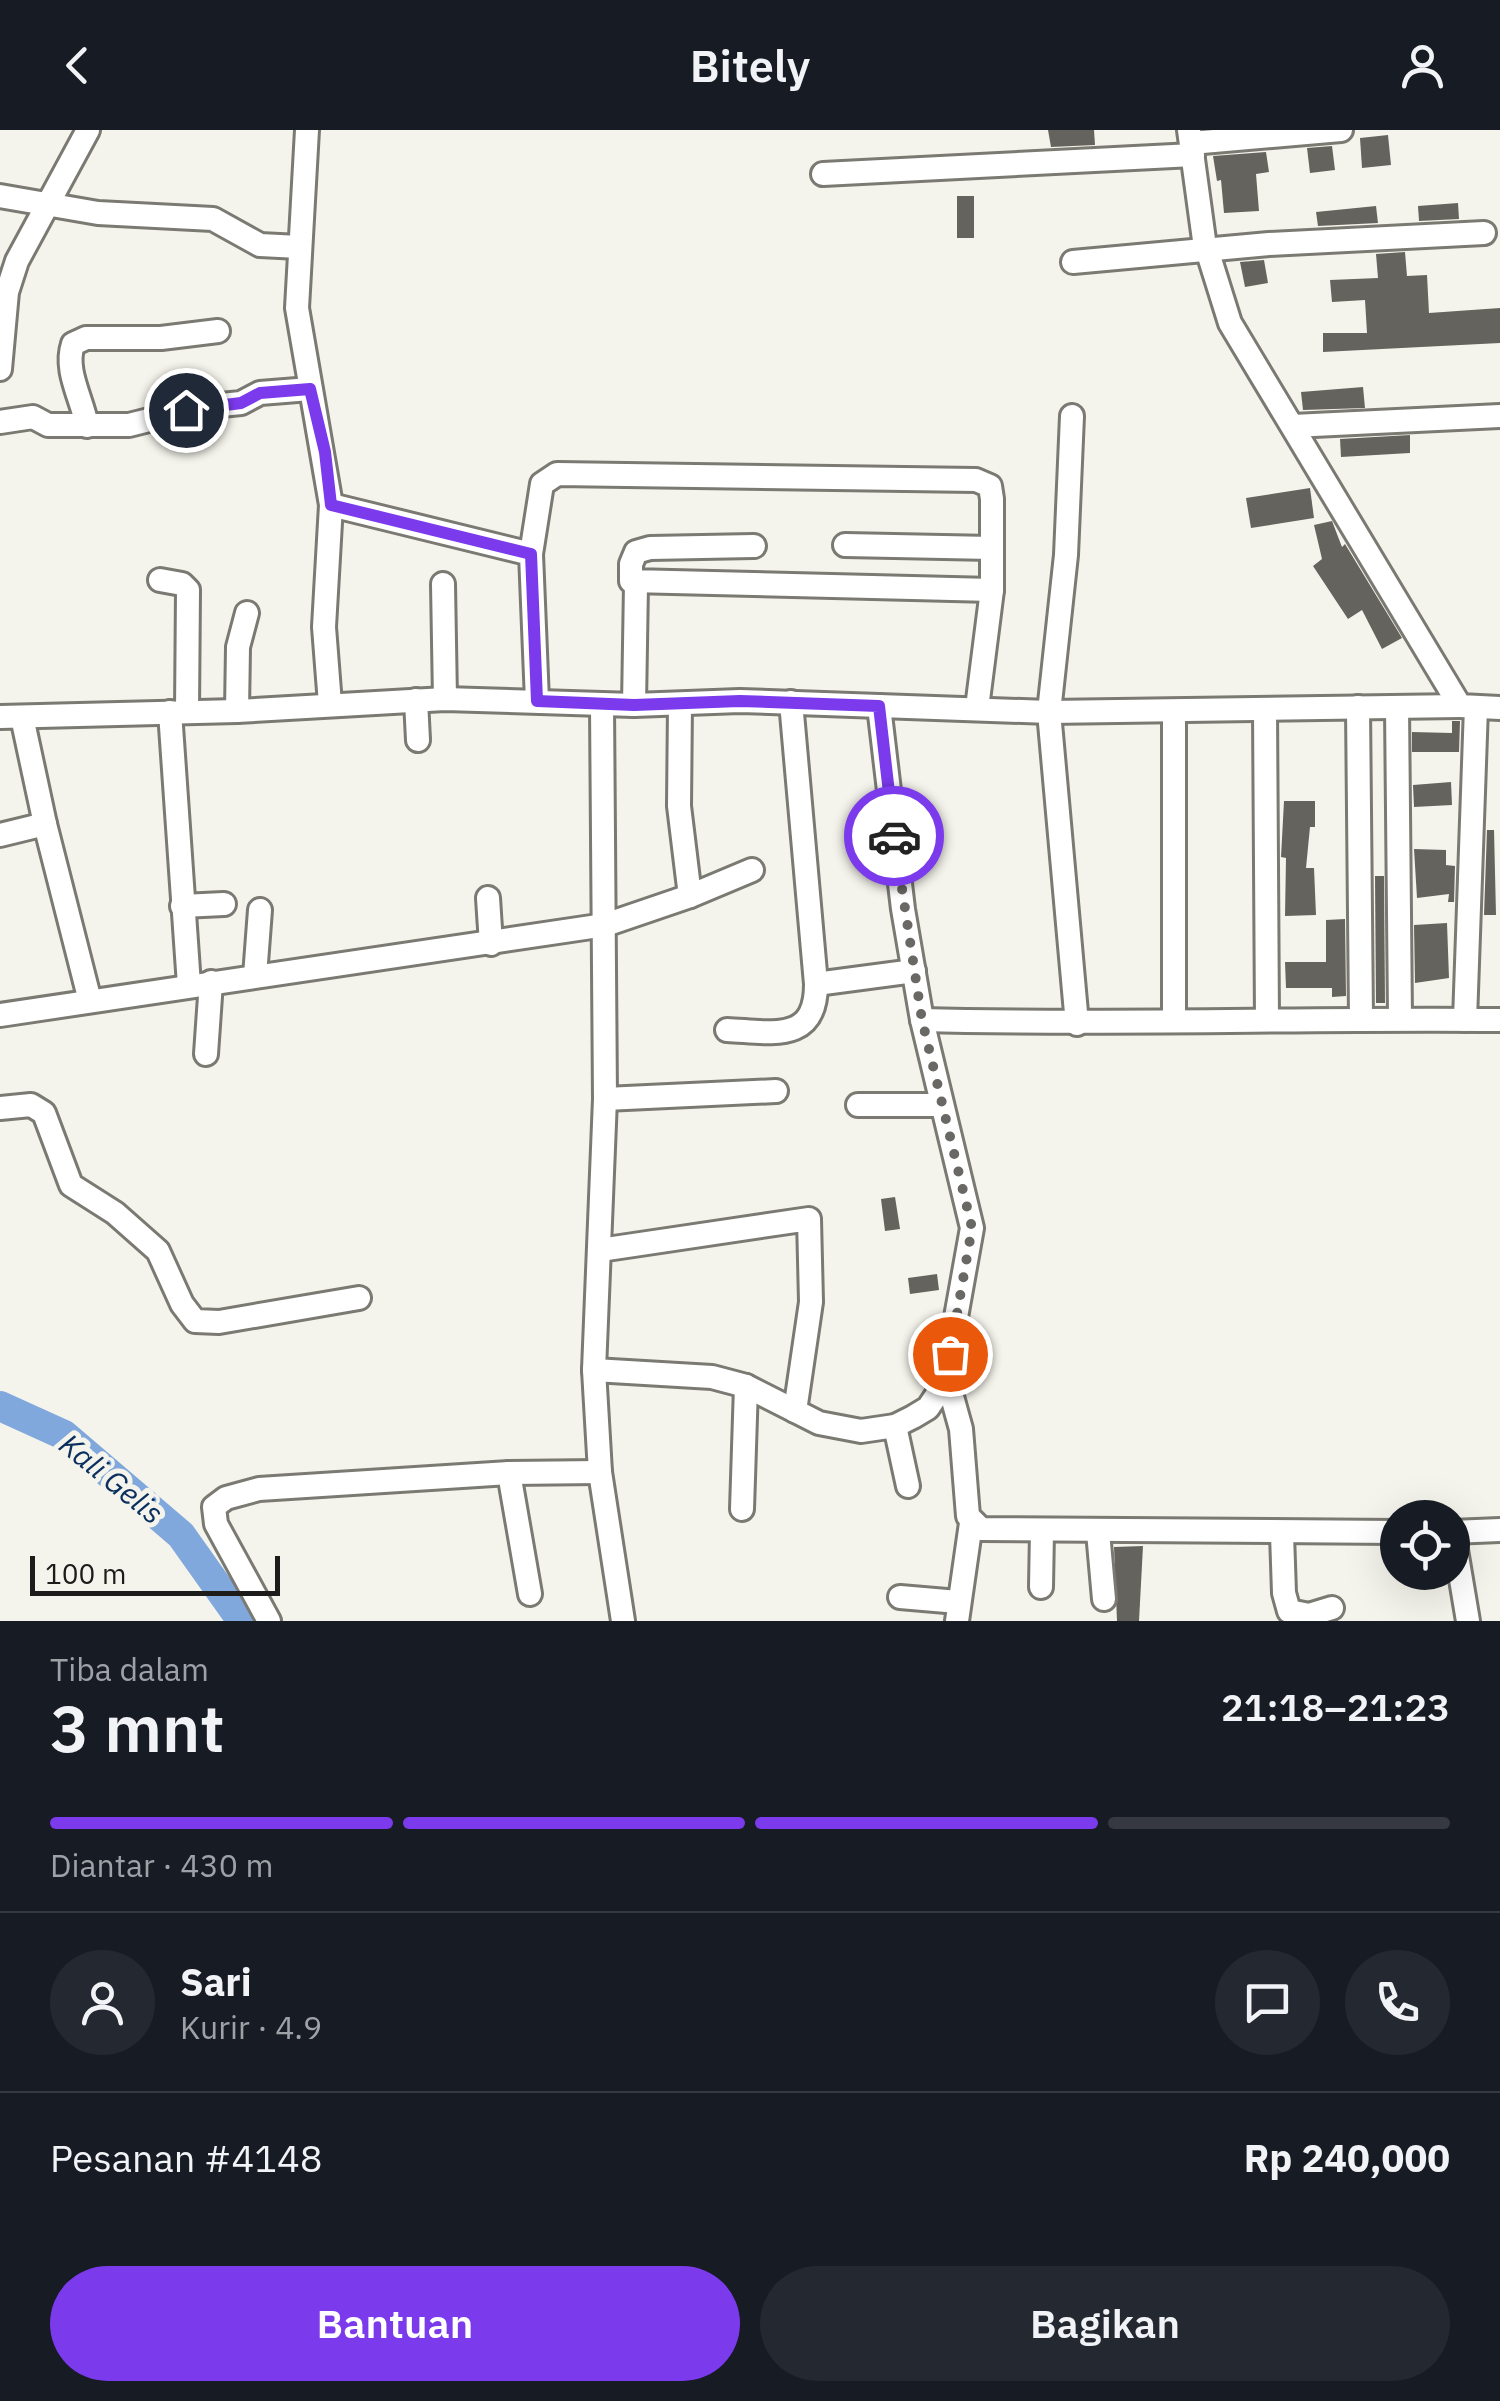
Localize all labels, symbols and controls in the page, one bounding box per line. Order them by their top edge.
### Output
text: Bitely [690,36,810,94]
icon: back [50,38,105,93]
icon: person [1395,38,1450,93]
pin [144,368,229,453]
icon: home [159,383,214,438]
courier [844,786,944,886]
icon: car [867,809,922,864]
pin [908,1312,993,1397]
icon: bag [923,1327,978,1382]
water label: Kali Gelis [52,1424,172,1532]
map controls [1380,1500,1470,1590]
button: locate [1380,1500,1470,1590]
scale bar [30,1551,280,1596]
text: 100 m [45,1555,126,1592]
text: Tiba dalam [50,1648,209,1690]
text: 21:18–21:23 [1221,1682,1450,1731]
text: 3 mnt [50,1685,225,1770]
text: Diantar · 430 m [50,1844,273,1886]
button: person [50,1950,155,2055]
button: chat [1215,1950,1320,2055]
button: phone [1345,1950,1450,2055]
text: Sari [180,1957,252,2006]
text: Kurir · 4.9 [180,2006,322,2048]
text: Pesanan #4148 [50,2133,323,2182]
text: Rp 240,000 [1244,2133,1450,2182]
button: Bantuan [50,2266,740,2381]
button: Bagikan [760,2266,1450,2381]

